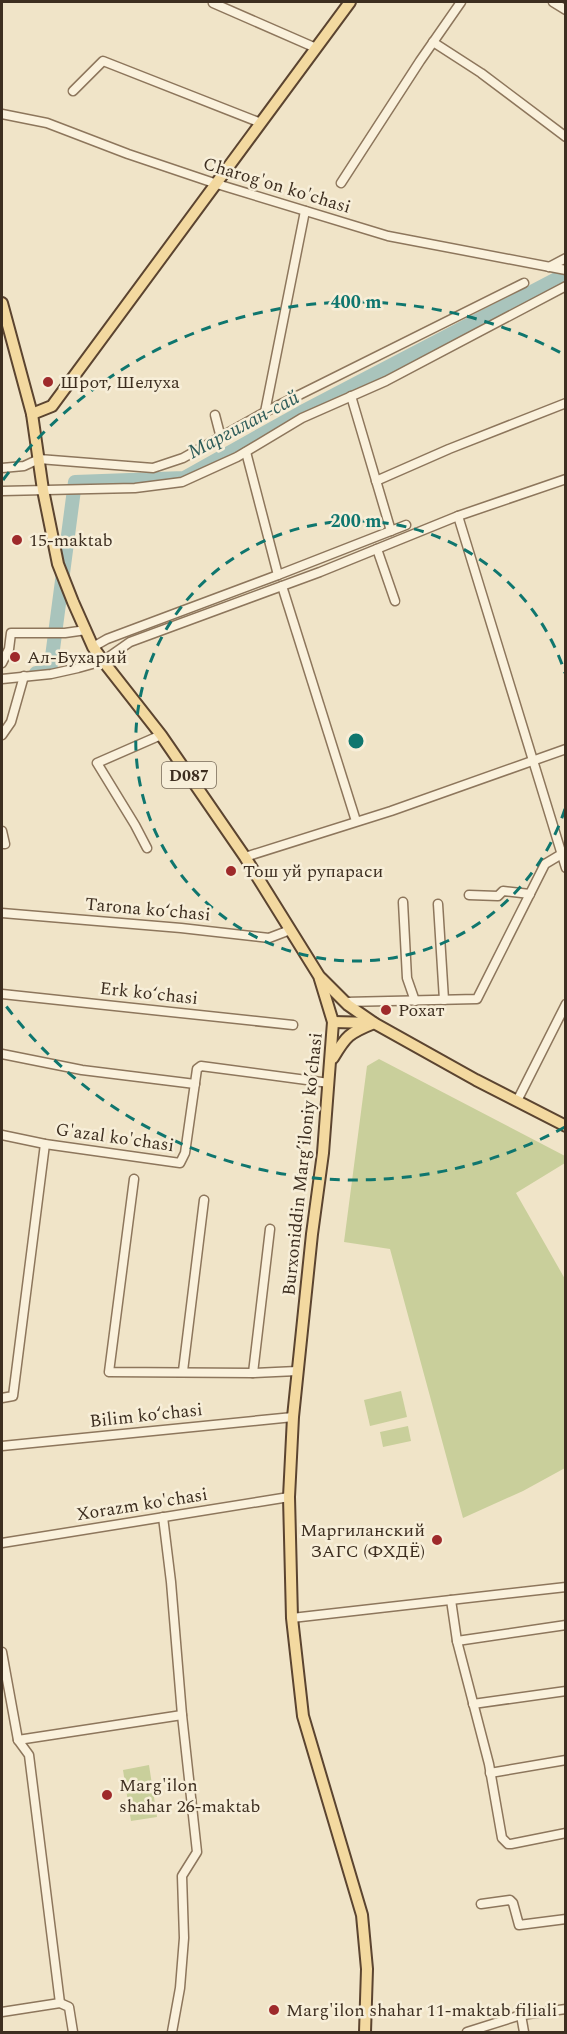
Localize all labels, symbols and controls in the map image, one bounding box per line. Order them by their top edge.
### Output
street label: Charog'on ko'chasi [200,150,354,221]
text: 400 m [330,289,382,316]
place label: Шрот, Шелуха [60,369,180,396]
marker: Шрот, Шелуха [41,375,55,389]
water label: Маргилан-сай [182,383,305,467]
text: 200 m [330,508,382,535]
place label: 15-maktab [29,527,113,554]
marker: 15-maktab [10,533,24,547]
place label: Ал-Бухарий [27,644,127,671]
marker: Ал-Бухарий [8,650,22,664]
centre of rings [346,731,366,751]
road number: D087 [162,762,216,788]
place label: Тош уй рупараси [243,858,383,885]
marker: Тош уй рупараси [224,864,238,878]
street label: Tarona koʻchasi [84,891,212,928]
street label: Erk koʻchasi [99,975,199,1012]
place label: Рохат [398,997,445,1024]
marker: Рохат [379,1003,393,1017]
street label: Burxoniddin Marg’iloniy ko’chasi [275,1031,330,1297]
street label: G'azal ko'chasi [54,1116,176,1159]
street label: Bilim koʻchasi [88,1396,204,1435]
street label: Xorazm ko'chasi [75,1481,210,1528]
place label: Маргиланский ЗАГС (ФХДЁ) [300,1517,425,1565]
marker: Маргиланский ЗАГС (ФХДЁ) [430,1533,444,1547]
place label: Marg'ilon shahar 26-maktab [119,1772,260,1820]
marker: Marg'ilon shahar 26-maktab [100,1788,114,1802]
place label: Marg'ilon shahar 11-maktab filiali [286,1997,557,2024]
marker: Marg'ilon shahar 11-maktab filiali [267,2003,281,2017]

